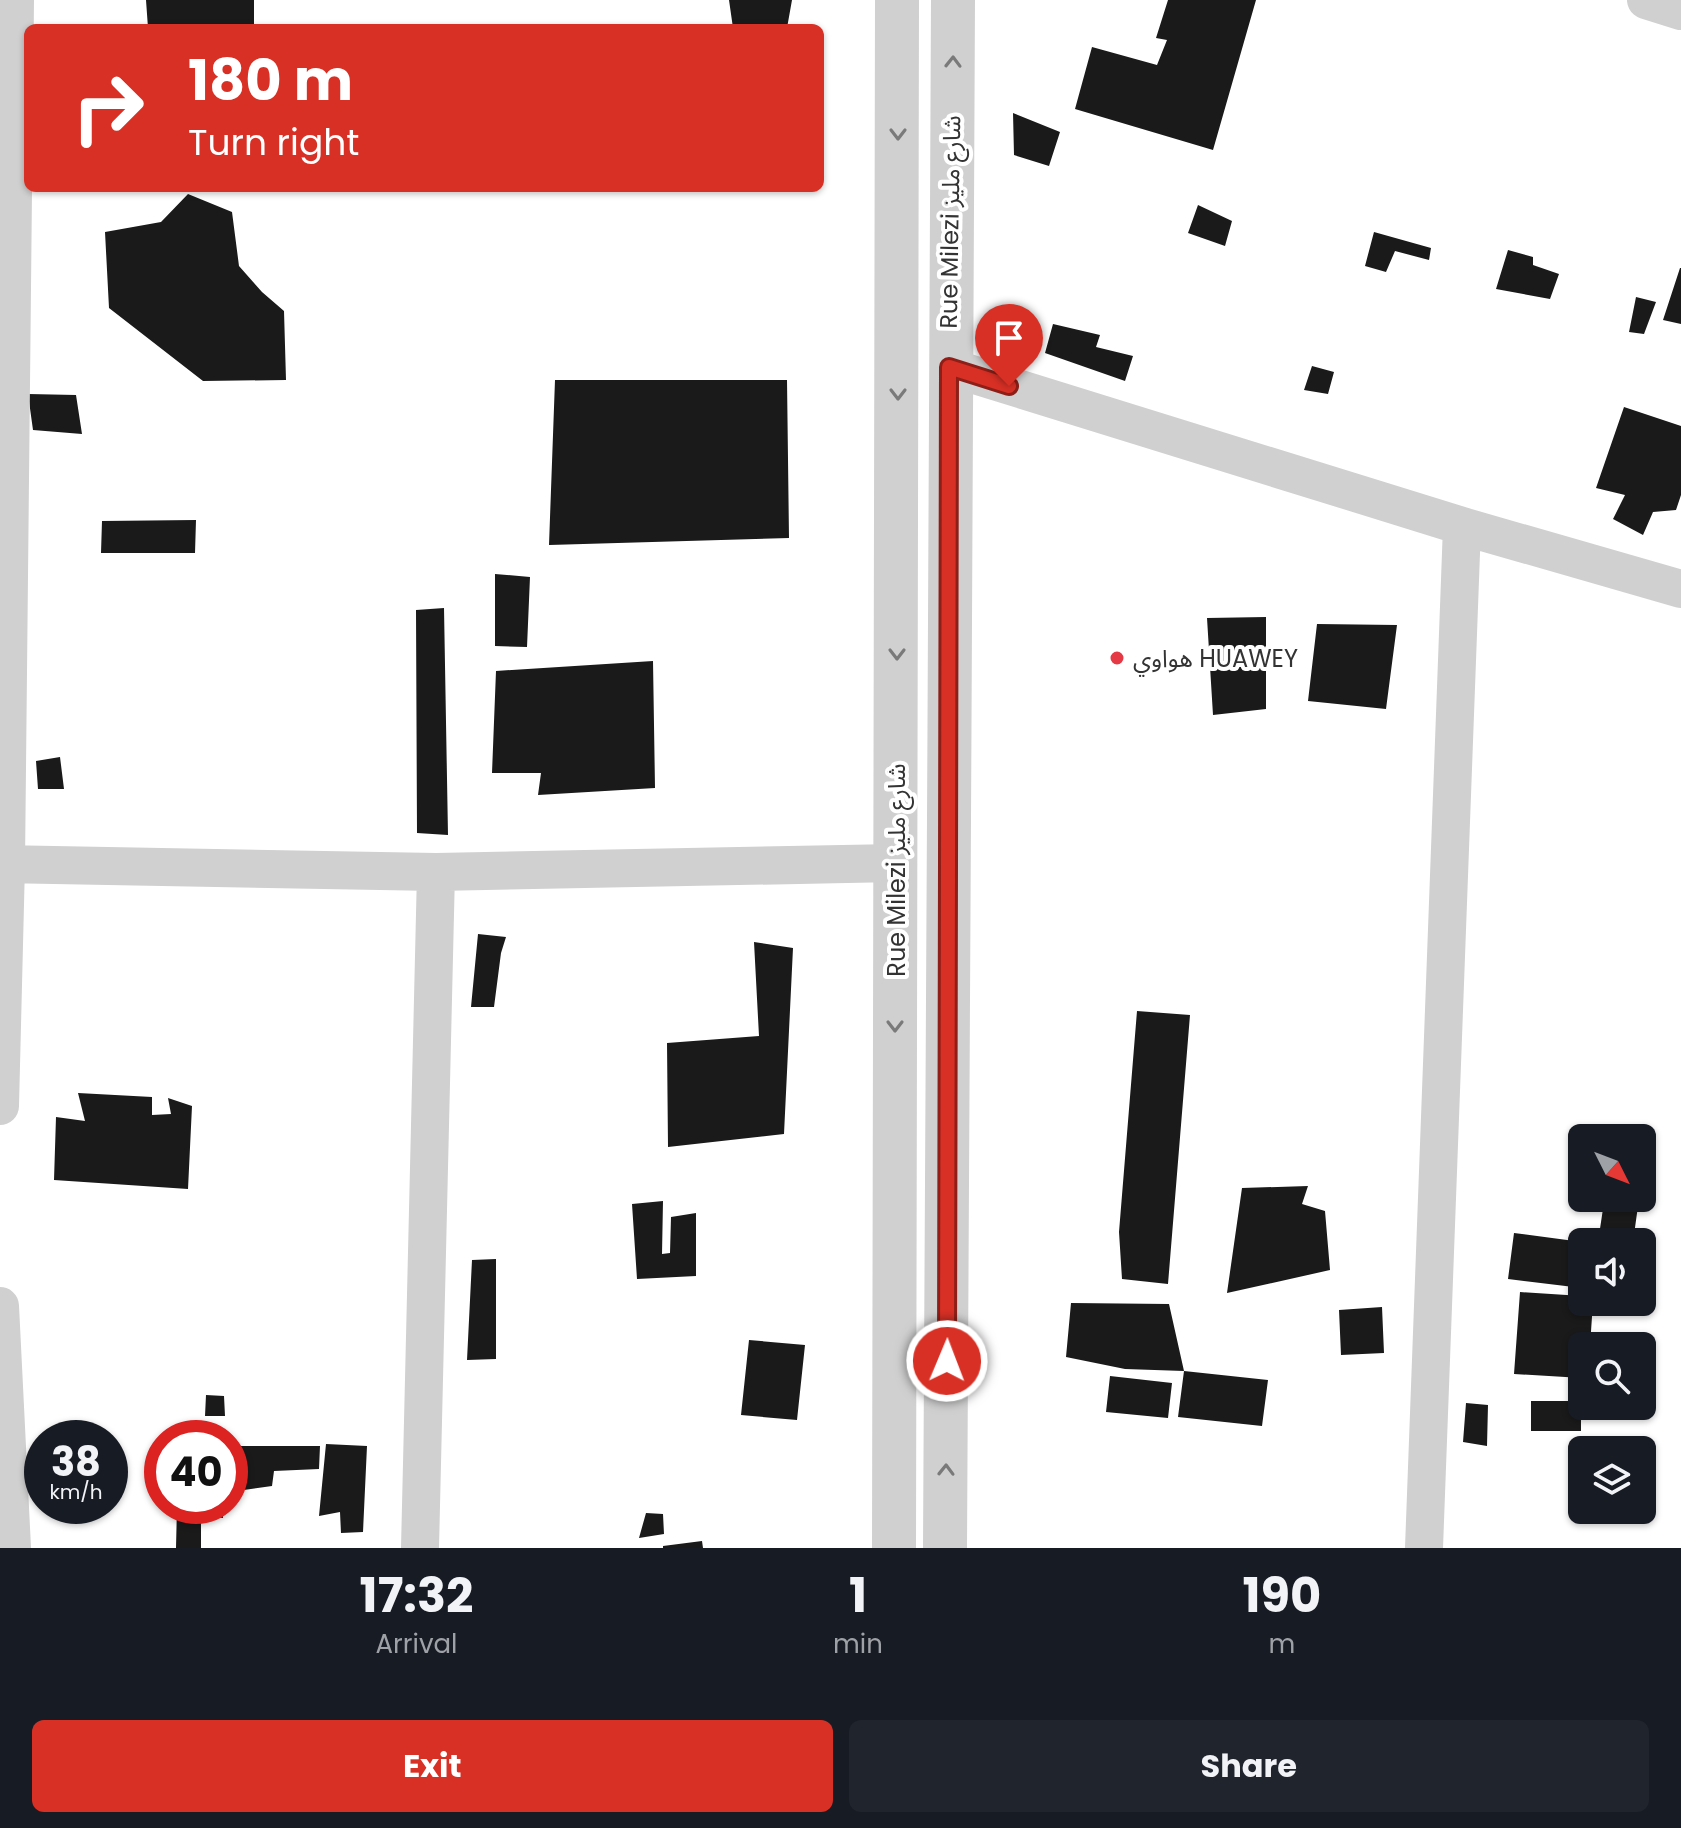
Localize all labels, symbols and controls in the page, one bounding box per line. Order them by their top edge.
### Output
text: 180 m [188,41,353,120]
one-way arrow [944,55,961,68]
icon: right [56,56,160,160]
street label: Rue Milezi شارع مليز [932,115,969,329]
text: Turn right [188,117,359,168]
one-way arrow [889,128,907,141]
pin [975,304,1043,386]
icon: arrive [987,316,1031,360]
one-way arrow [889,388,907,401]
place label: هواوي HUAWEY [1133,642,1298,677]
one-way arrow [888,648,906,661]
marker: هواوي HUAWEY [1108,649,1126,667]
street label: Rue Milezi شارع مليز [880,763,914,977]
one-way arrow [886,1020,904,1033]
north arrow [1568,1124,1656,1212]
map controls [1568,1124,1656,1524]
button: sound [1568,1228,1656,1316]
position arrow [905,1319,989,1403]
button: search [1568,1332,1656,1420]
speed limit sign: 40 [144,1420,248,1524]
text: 38 [51,1434,101,1490]
button: layers [1568,1436,1656,1524]
one-way arrow [937,1463,955,1476]
text: km/h [49,1478,103,1506]
text: 17:32 [360,1562,473,1629]
text: 1 [849,1562,867,1629]
text: 190 [1242,1562,1321,1629]
text: Arrival [376,1626,457,1662]
text: min [833,1626,883,1662]
text: m [1269,1626,1295,1662]
button: Exit [32,1720,833,1812]
button: Share [849,1720,1649,1812]

